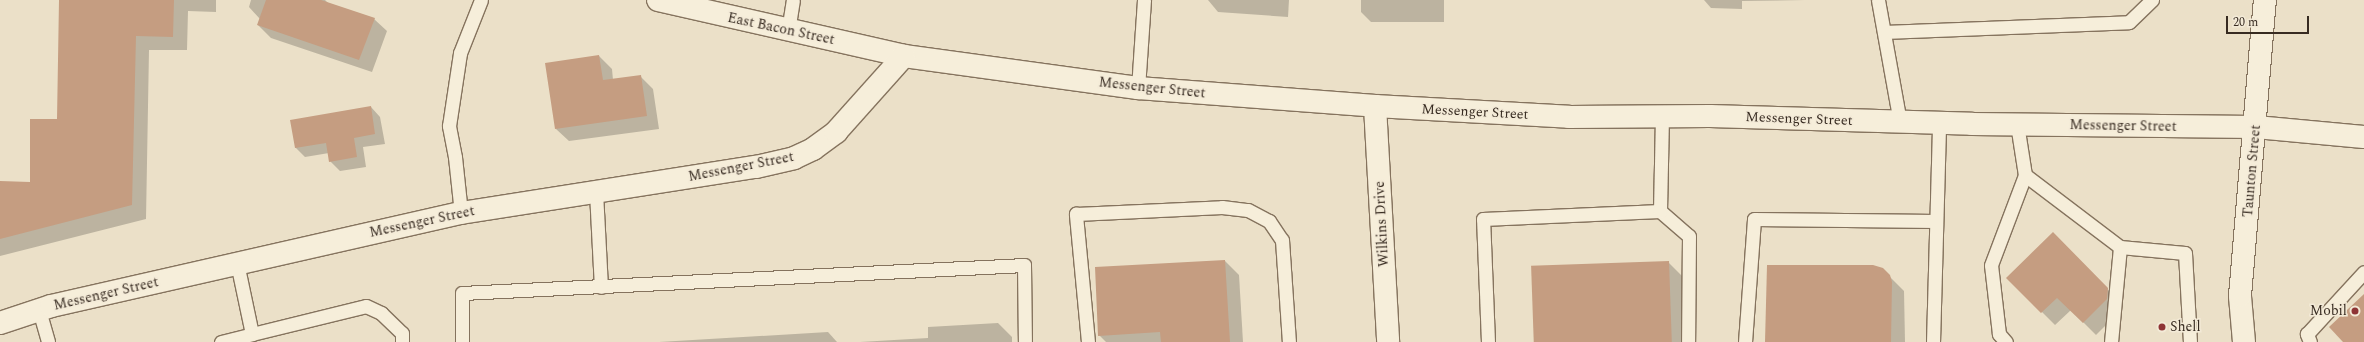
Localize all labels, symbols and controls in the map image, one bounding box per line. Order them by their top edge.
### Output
scale bar [2228,8,2311,34]
street label: East Bacon Street [726,9,836,49]
text: 20 m [2233,13,2258,32]
street label: Messenger Street [1098,74,1206,102]
street label: Messenger Street [1421,101,1529,123]
street label: Messenger Street [1745,109,1853,129]
street label: Messenger Street [2069,117,2177,135]
street label: Taunton Street [2240,124,2264,218]
street label: Messenger Street [687,149,795,185]
street label: Wilkins Drive [1371,181,1393,267]
street label: Messenger Street [368,203,476,241]
street label: Messenger Street [52,274,160,314]
place label: Mobil [2310,303,2347,319]
marker: Mobil [2350,306,2360,316]
place label: Shell [2170,319,2201,335]
marker: Shell [2157,322,2167,332]

